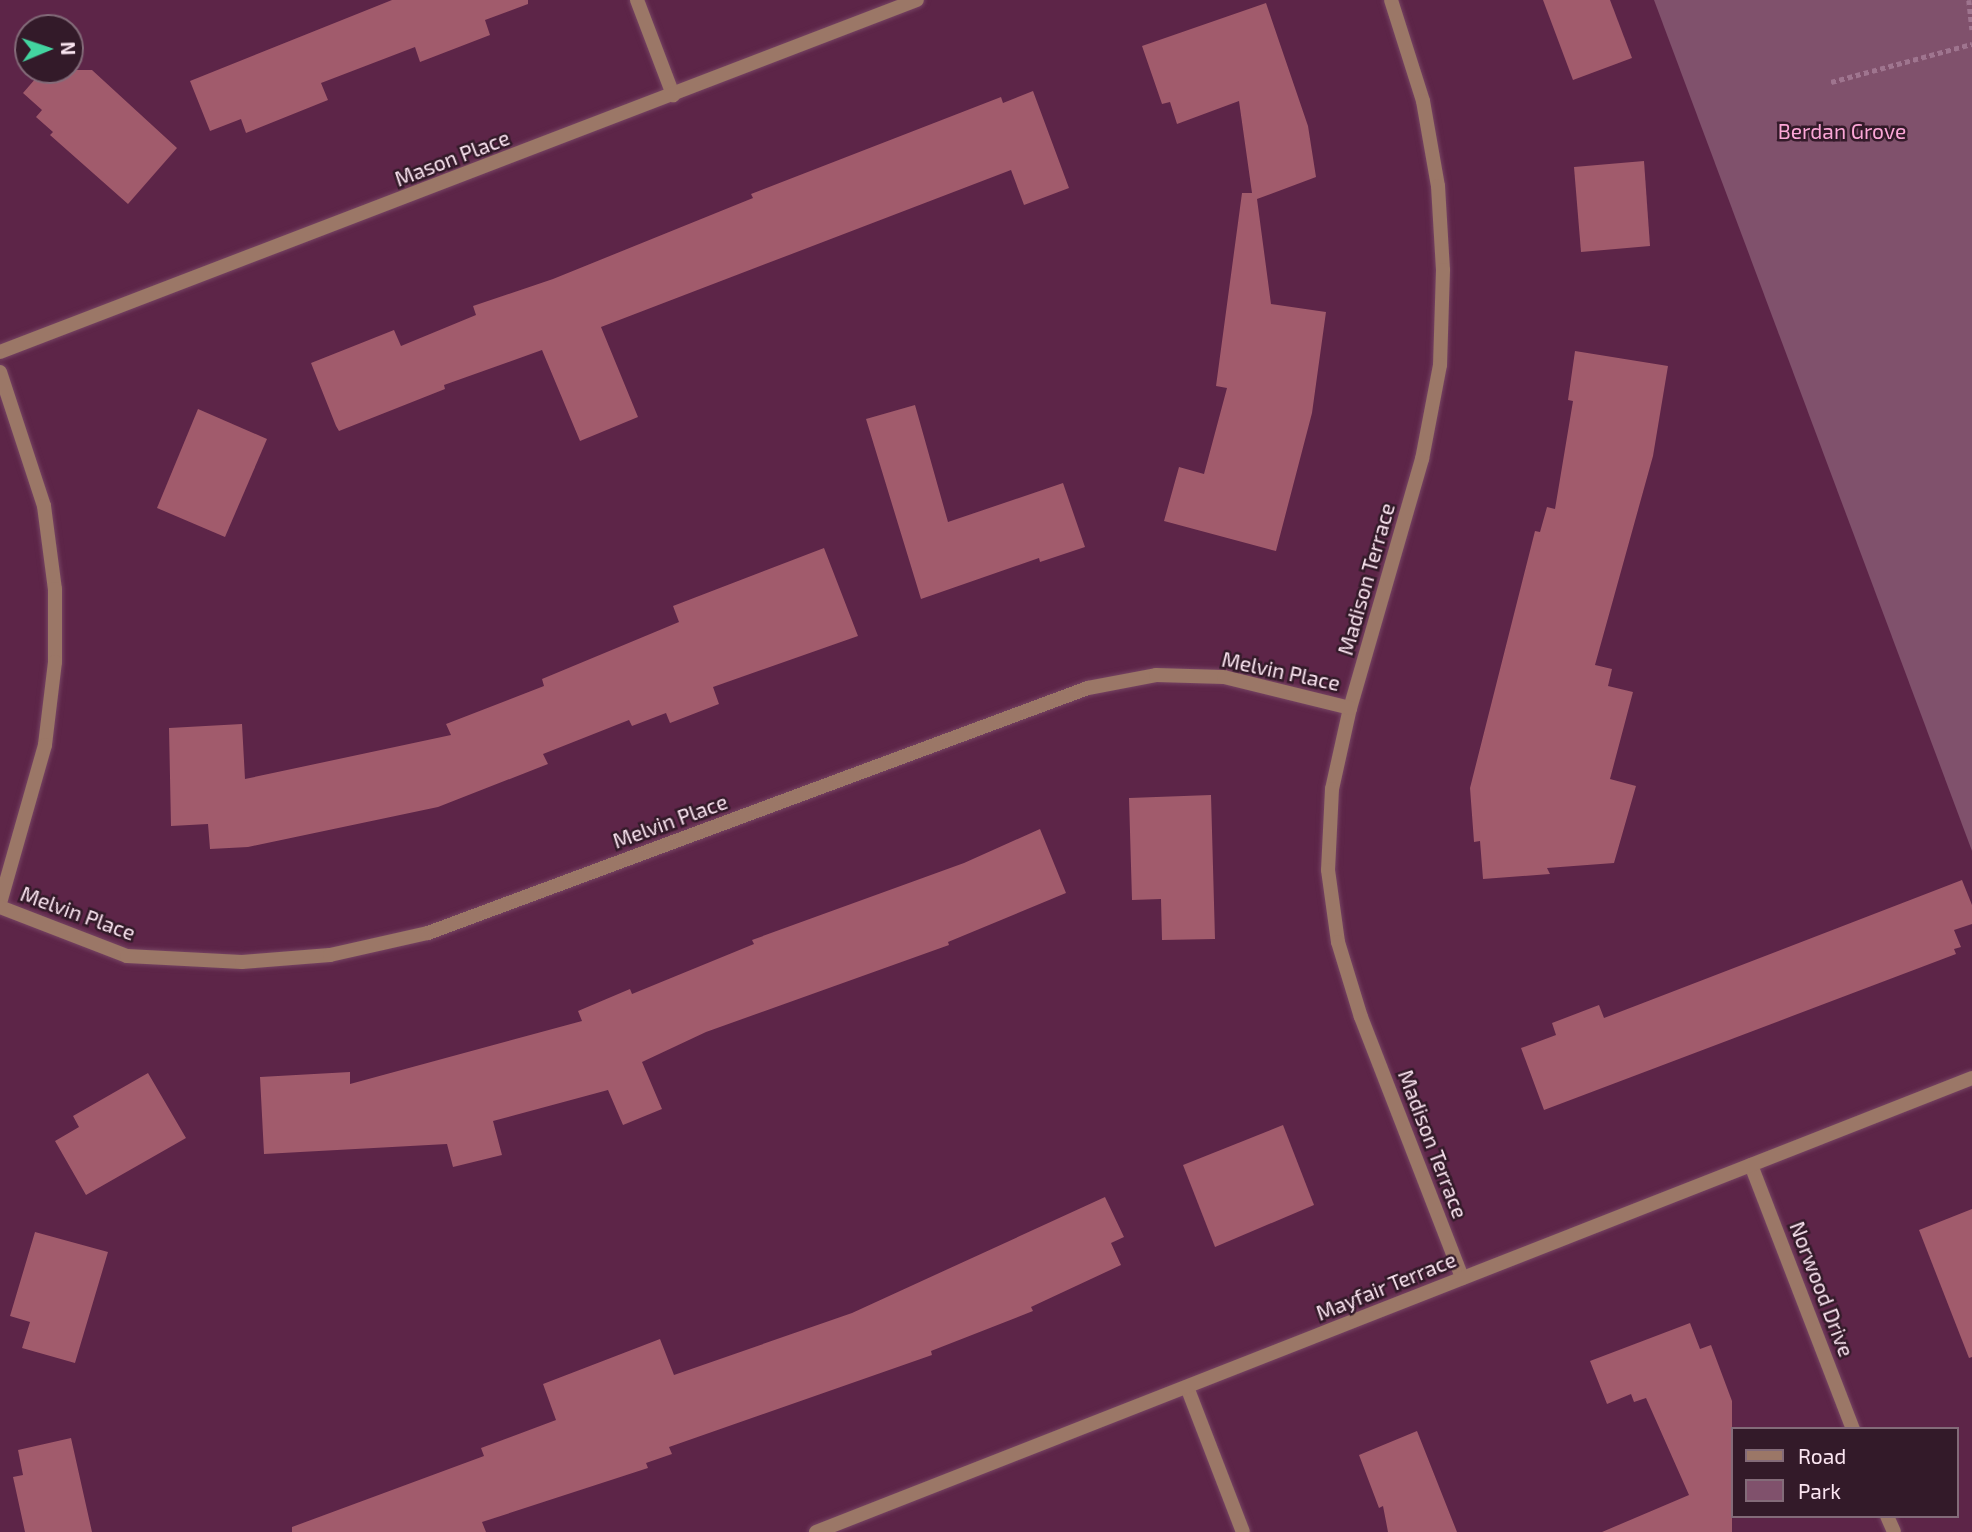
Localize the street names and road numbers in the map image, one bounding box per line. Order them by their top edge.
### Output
street label: Mason Place [391,125,513,191]
street label: Madison Terrace [1332,500,1400,658]
street label: Melvin Place [1220,646,1342,696]
street label: Melvin Place [609,789,731,853]
street label: Melvin Place [17,881,139,945]
street label: Madison Terrace [1393,1066,1473,1222]
street label: Norwood Drive [1785,1218,1859,1360]
street label: Mayfair Terrace [1312,1246,1460,1326]

